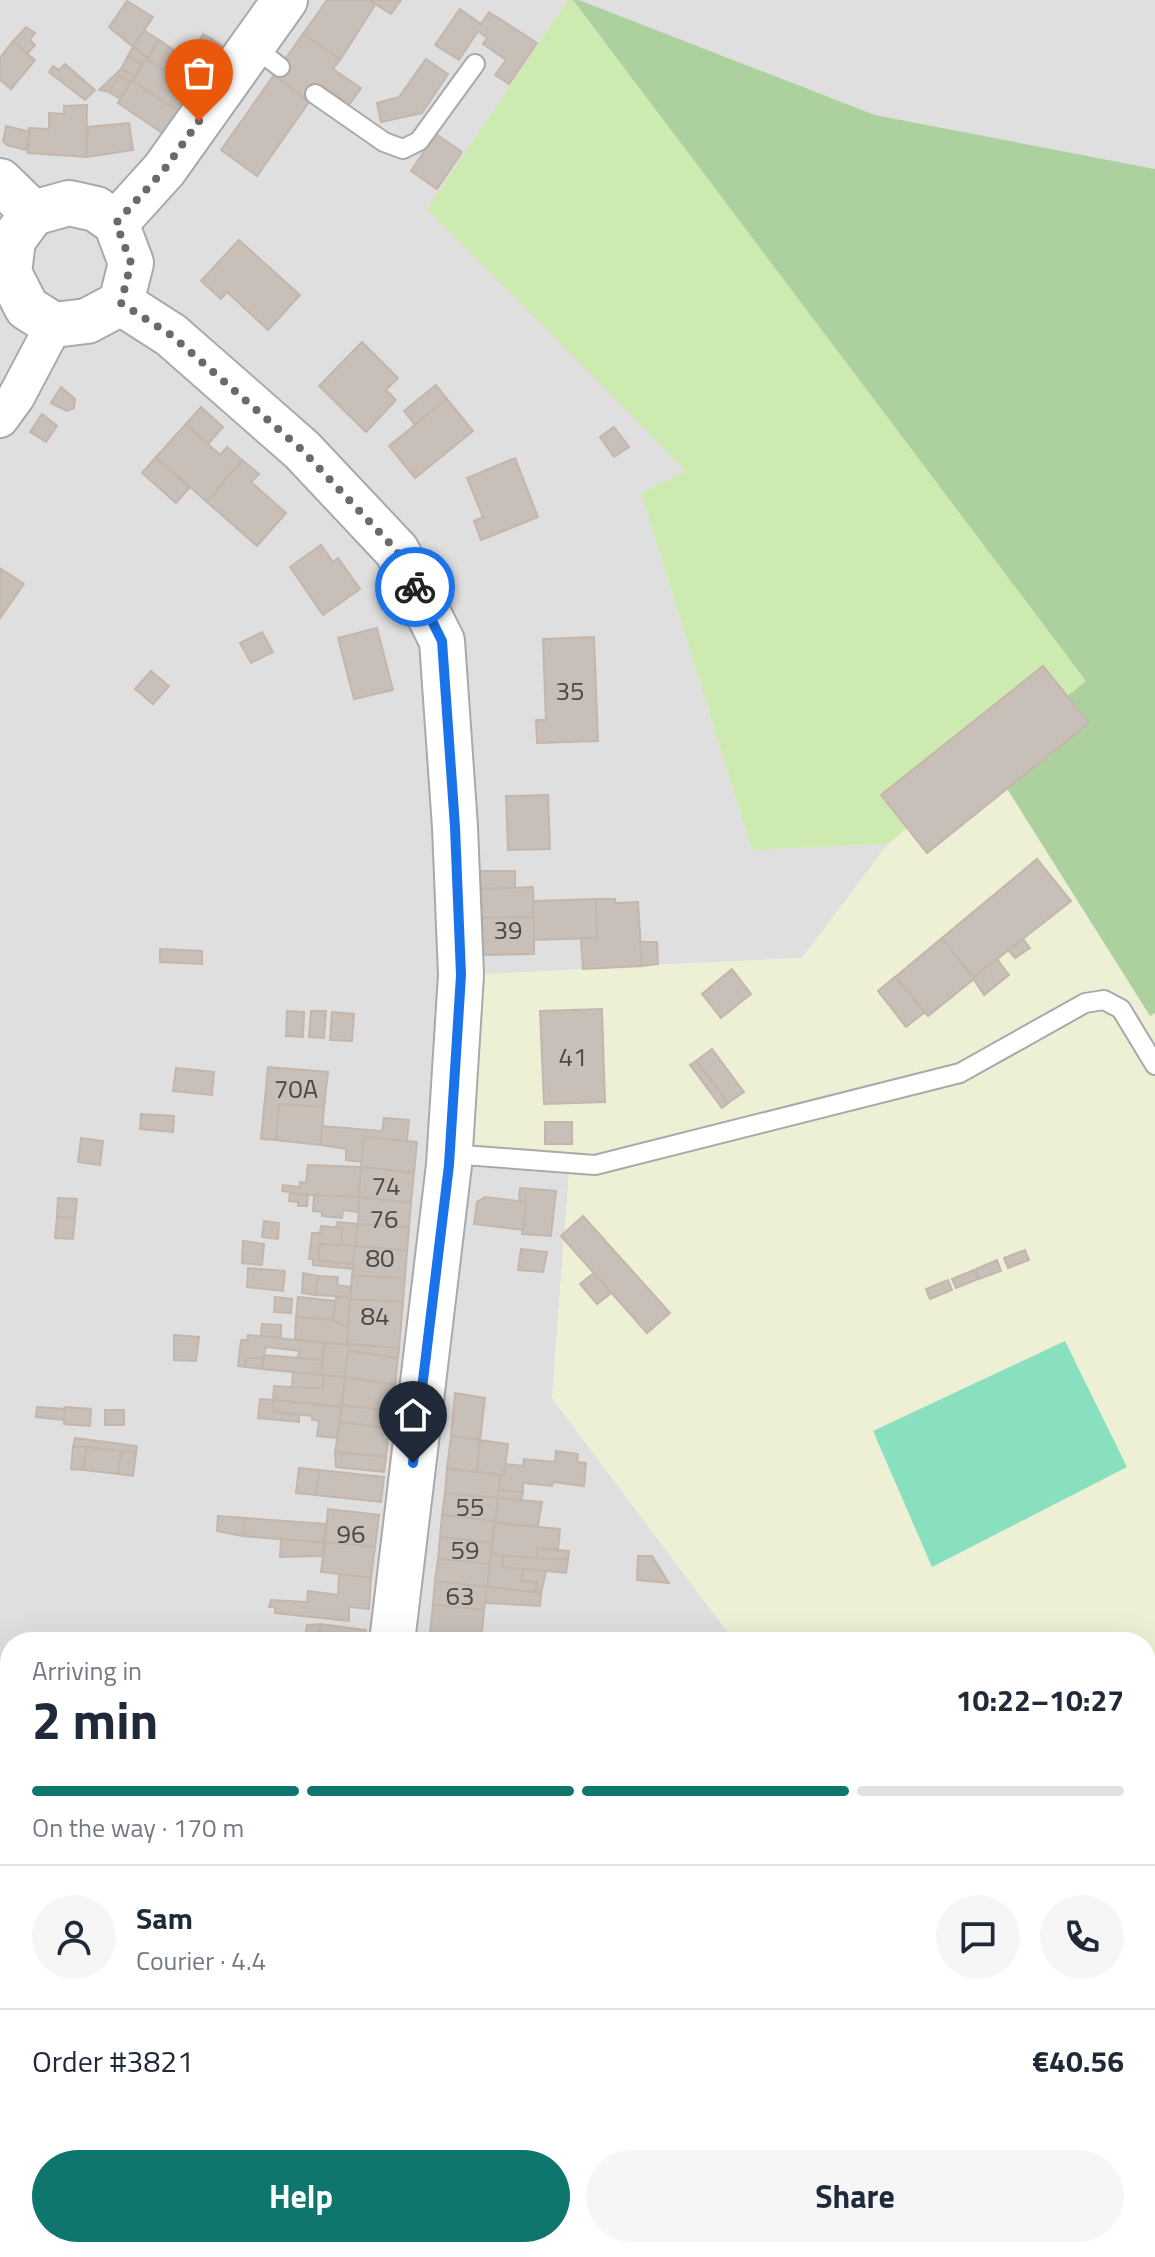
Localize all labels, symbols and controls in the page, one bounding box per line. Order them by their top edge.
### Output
pin [165,39,233,121]
icon: bag [177,51,221,95]
courier [375,547,455,627]
icon: bike [393,565,437,609]
house number: 35 [555,671,585,710]
house number: 39 [493,910,523,949]
house number: 41 [558,1037,588,1076]
house number: 70A [274,1069,318,1108]
house number: 74 [371,1166,401,1205]
house number: 76 [369,1199,399,1238]
house number: 80 [365,1238,395,1277]
house number: 84 [360,1296,390,1335]
pin [379,1381,447,1463]
icon: home [391,1393,435,1437]
house number: 55 [455,1487,485,1526]
house number: 96 [336,1514,366,1553]
house number: 59 [450,1530,480,1569]
house number: 63 [445,1576,475,1615]
text: Arriving in [32,1651,142,1690]
text: 10:22–10:27 [956,1677,1124,1723]
text: 2 min [32,1680,158,1759]
text: On the way · 170 m [32,1808,244,1847]
button: person [32,1895,116,1979]
text: Sam [136,1895,193,1941]
button: chat [936,1895,1020,1979]
button: phone [1040,1895,1124,1979]
text: Courier · 4.4 [136,1941,266,1980]
text: Order #3821 [32,2038,194,2084]
text: €40.56 [1032,2038,1124,2084]
button: Help [32,2150,570,2242]
button: Share [586,2150,1124,2242]

